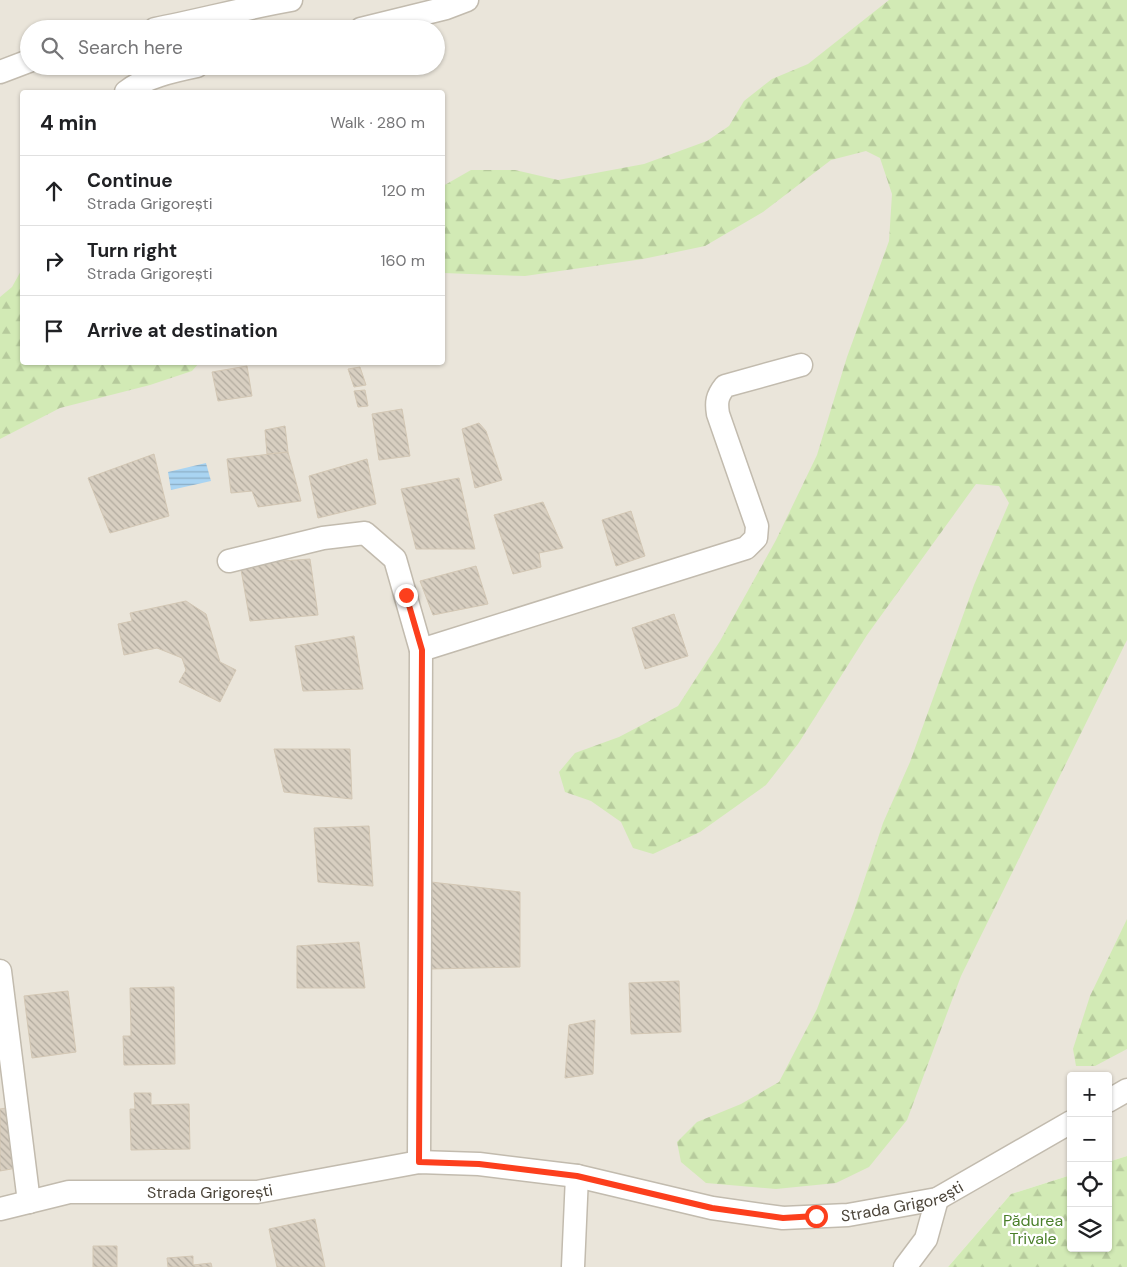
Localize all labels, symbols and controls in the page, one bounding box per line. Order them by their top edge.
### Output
search box [20,20,445,75]
icon: search [38,34,66,62]
text: Search here [78,35,183,60]
text: 4 min [40,109,97,137]
text: Walk · 280 m [330,112,425,133]
text: Continue [87,168,173,193]
icon: ahead [40,177,68,205]
text: 120 m [381,180,425,201]
text: Strada Grigorești [87,193,213,214]
text: Turn right [87,238,177,263]
icon: right [40,247,68,275]
text: 160 m [381,250,425,271]
text: Strada Grigorești [87,263,213,284]
icon: arrive [40,317,68,345]
text: Arrive at destination [87,318,278,343]
route end [395,584,418,607]
map controls [1067,1072,1112,1252]
button: + [1067,1072,1112,1117]
button: − [1067,1117,1112,1162]
button: locate [1067,1162,1112,1207]
street label: Strada Grigorești [841,1176,967,1226]
street label: Strada Grigorești [147,1179,274,1203]
route start [805,1205,828,1228]
button: layers [1067,1207,1112,1252]
park label: Pădurea Trivale [1003,1210,1063,1249]

